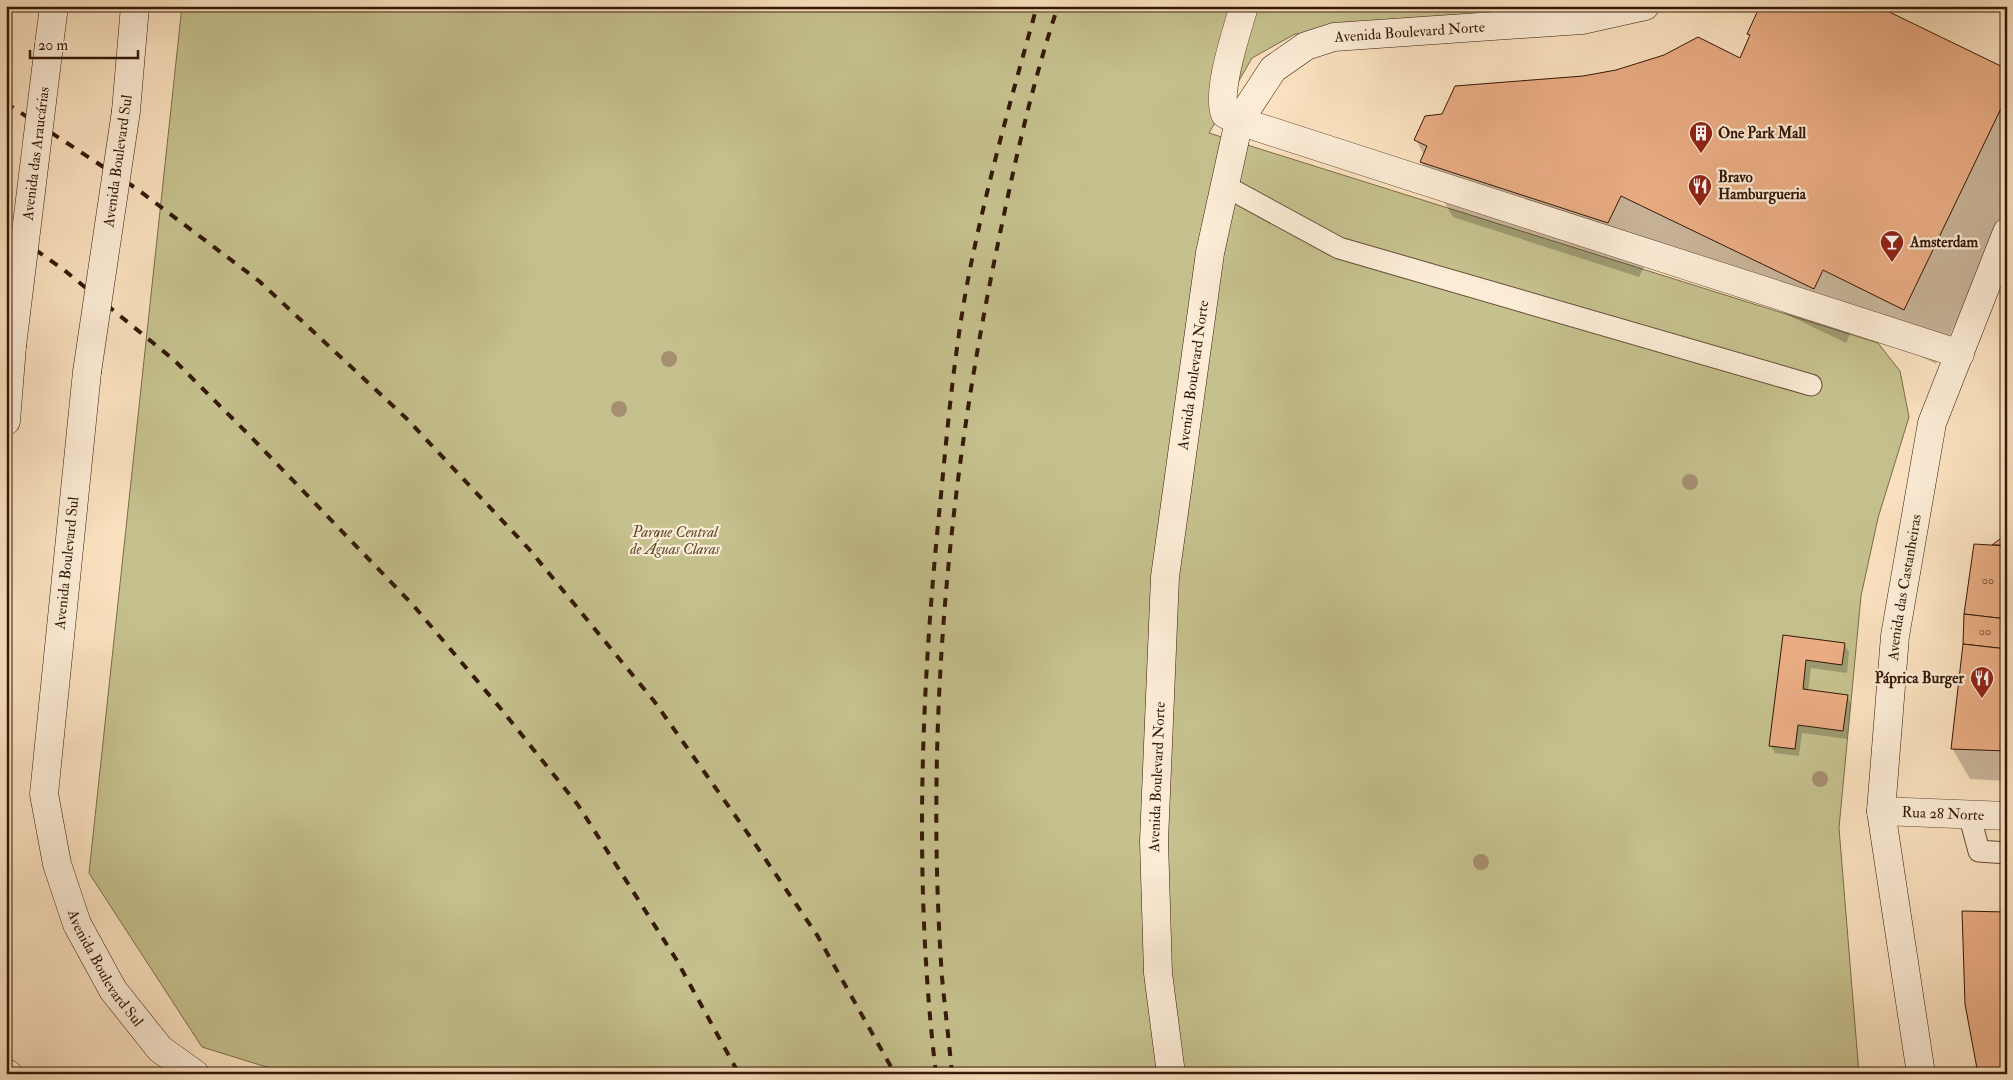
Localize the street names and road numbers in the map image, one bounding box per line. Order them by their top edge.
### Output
street label: Avenida Boulevard Norte [1333,17,1486,47]
street label: Avenida das Araucárias [18,86,53,222]
street label: Avenida Boulevard Sul [99,93,137,229]
street label: Avenida Boulevard Norte [1173,299,1213,452]
street label: Avenida Boulevard Sul [50,495,83,631]
street label: Avenida das Castanheiras [1883,513,1926,662]
street label: Avenida Boulevard Norte [1144,701,1169,854]
street label: Rua 28 Norte [1901,802,1985,825]
street label: Avenida Boulevard Sul [63,906,148,1030]

